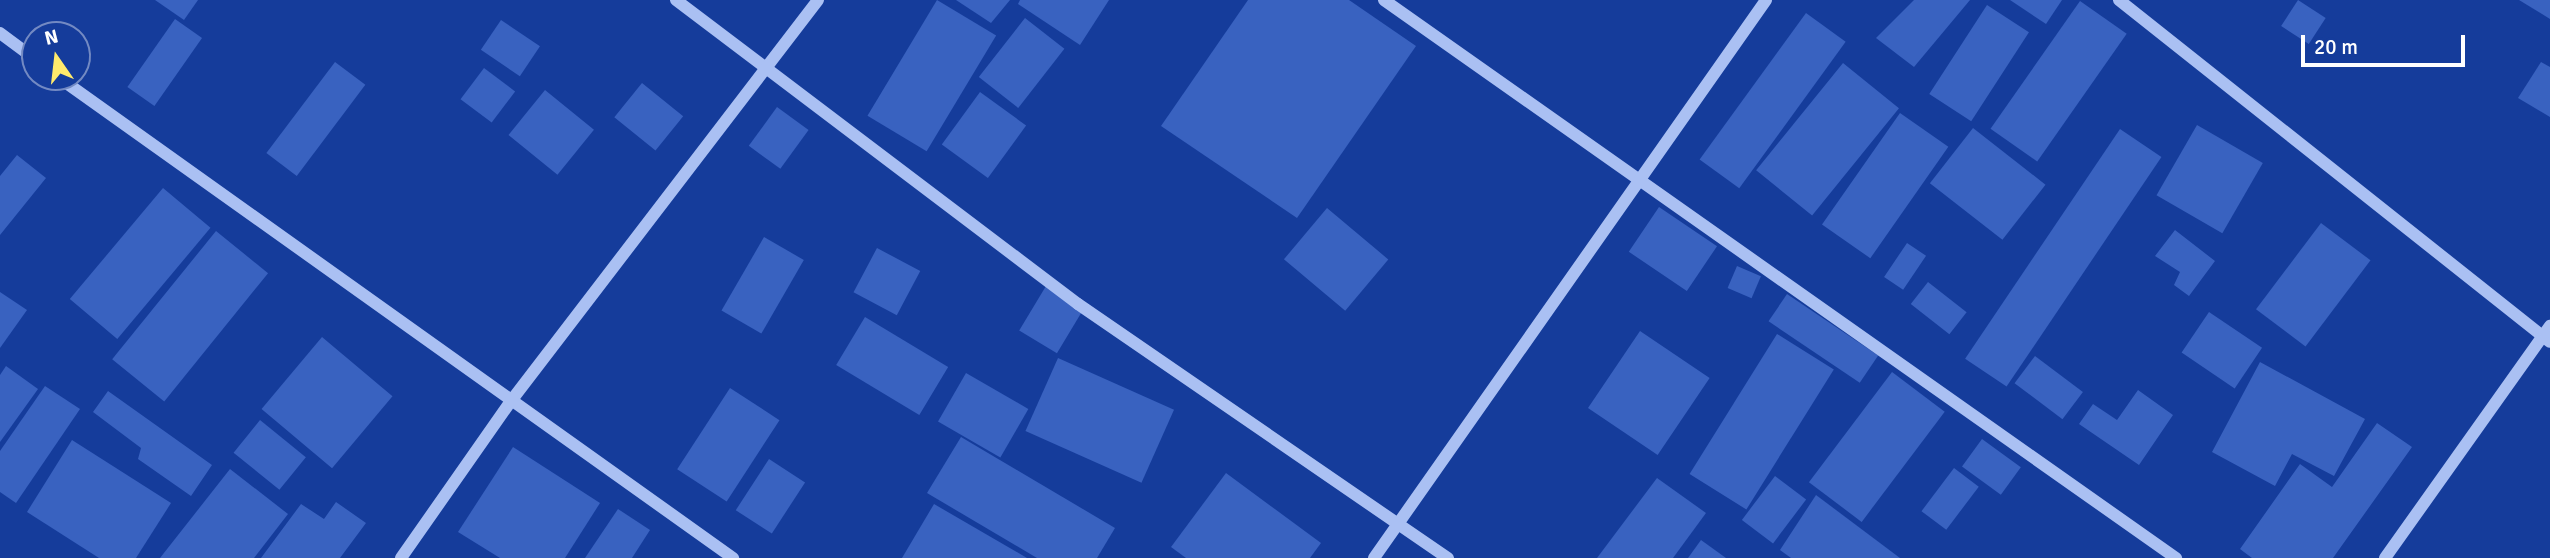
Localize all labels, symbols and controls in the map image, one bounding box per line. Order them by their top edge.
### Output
north arrow [21,21,91,91]
scale bar [2305,21,2470,65]
text: N [42,24,61,51]
text: 20 m [2314,34,2358,60]

